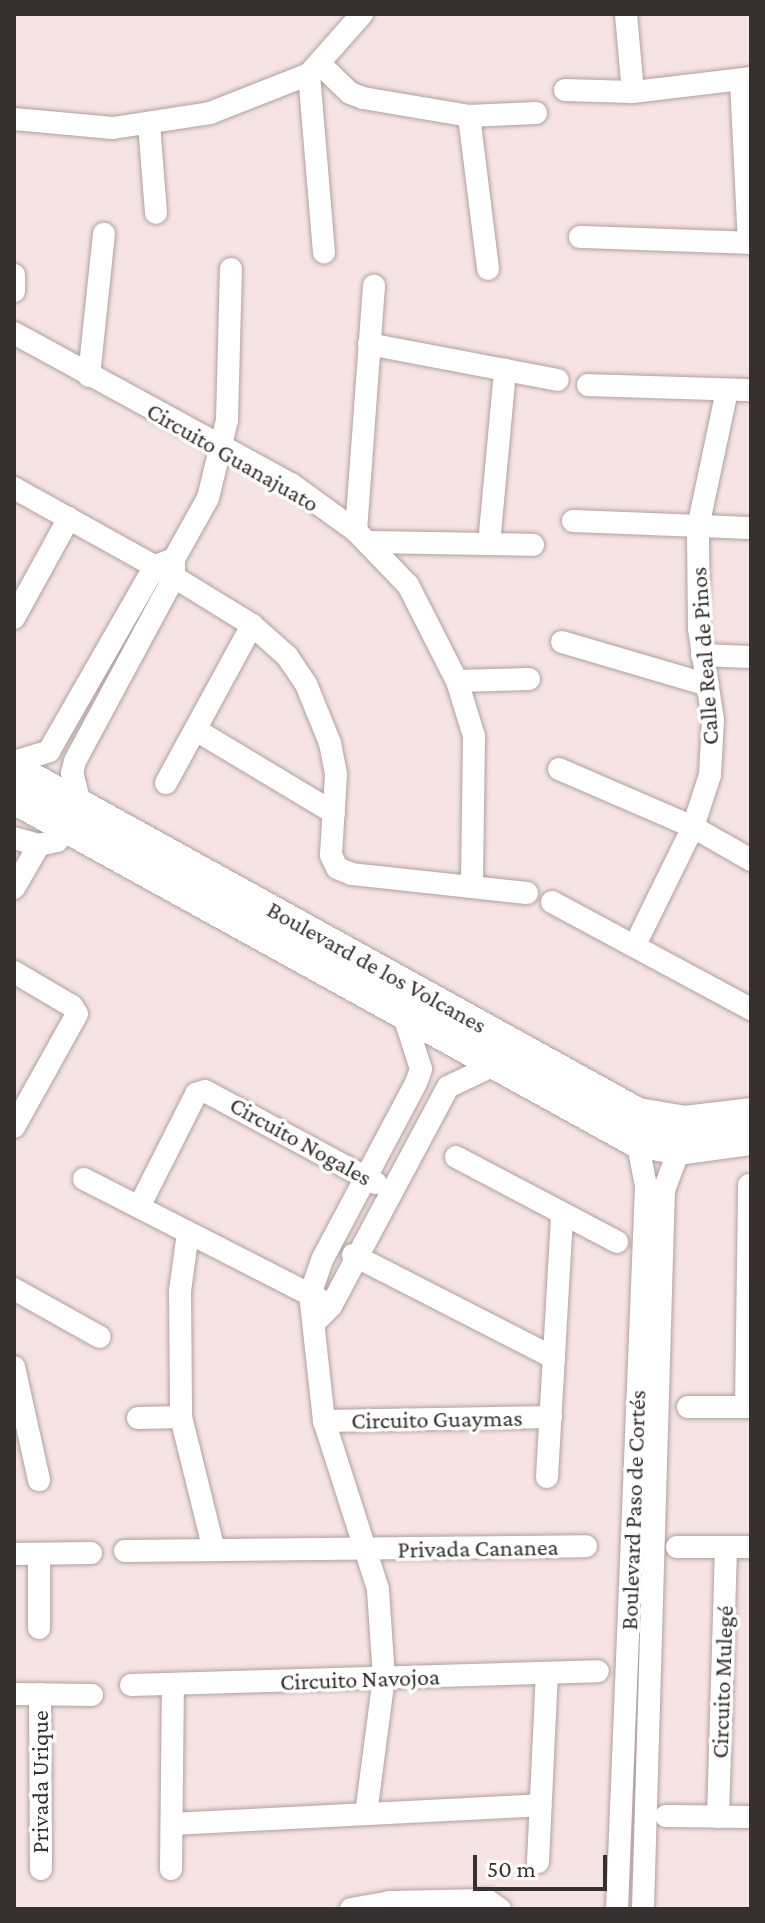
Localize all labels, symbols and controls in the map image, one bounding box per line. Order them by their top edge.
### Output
street label: Circuito Guanajuato [142,396,324,518]
street label: Calle Real de Pinos [683,566,725,746]
street label: Boulevard de los Volcanes [262,895,492,1039]
street label: Circuito Nogales [225,1090,377,1192]
street label: Boulevard Paso de Cortés [614,1389,652,1631]
street label: Circuito Guaymas [351,1403,523,1435]
street label: Privada Cananea [397,1532,559,1564]
street label: Circuito Mulegé [705,1605,739,1759]
street label: Circuito Navojoa [280,1662,440,1696]
street label: Privada Urique [26,1710,54,1854]
scale bar [477,1839,611,1889]
text: 50 m [487,1855,536,1882]

